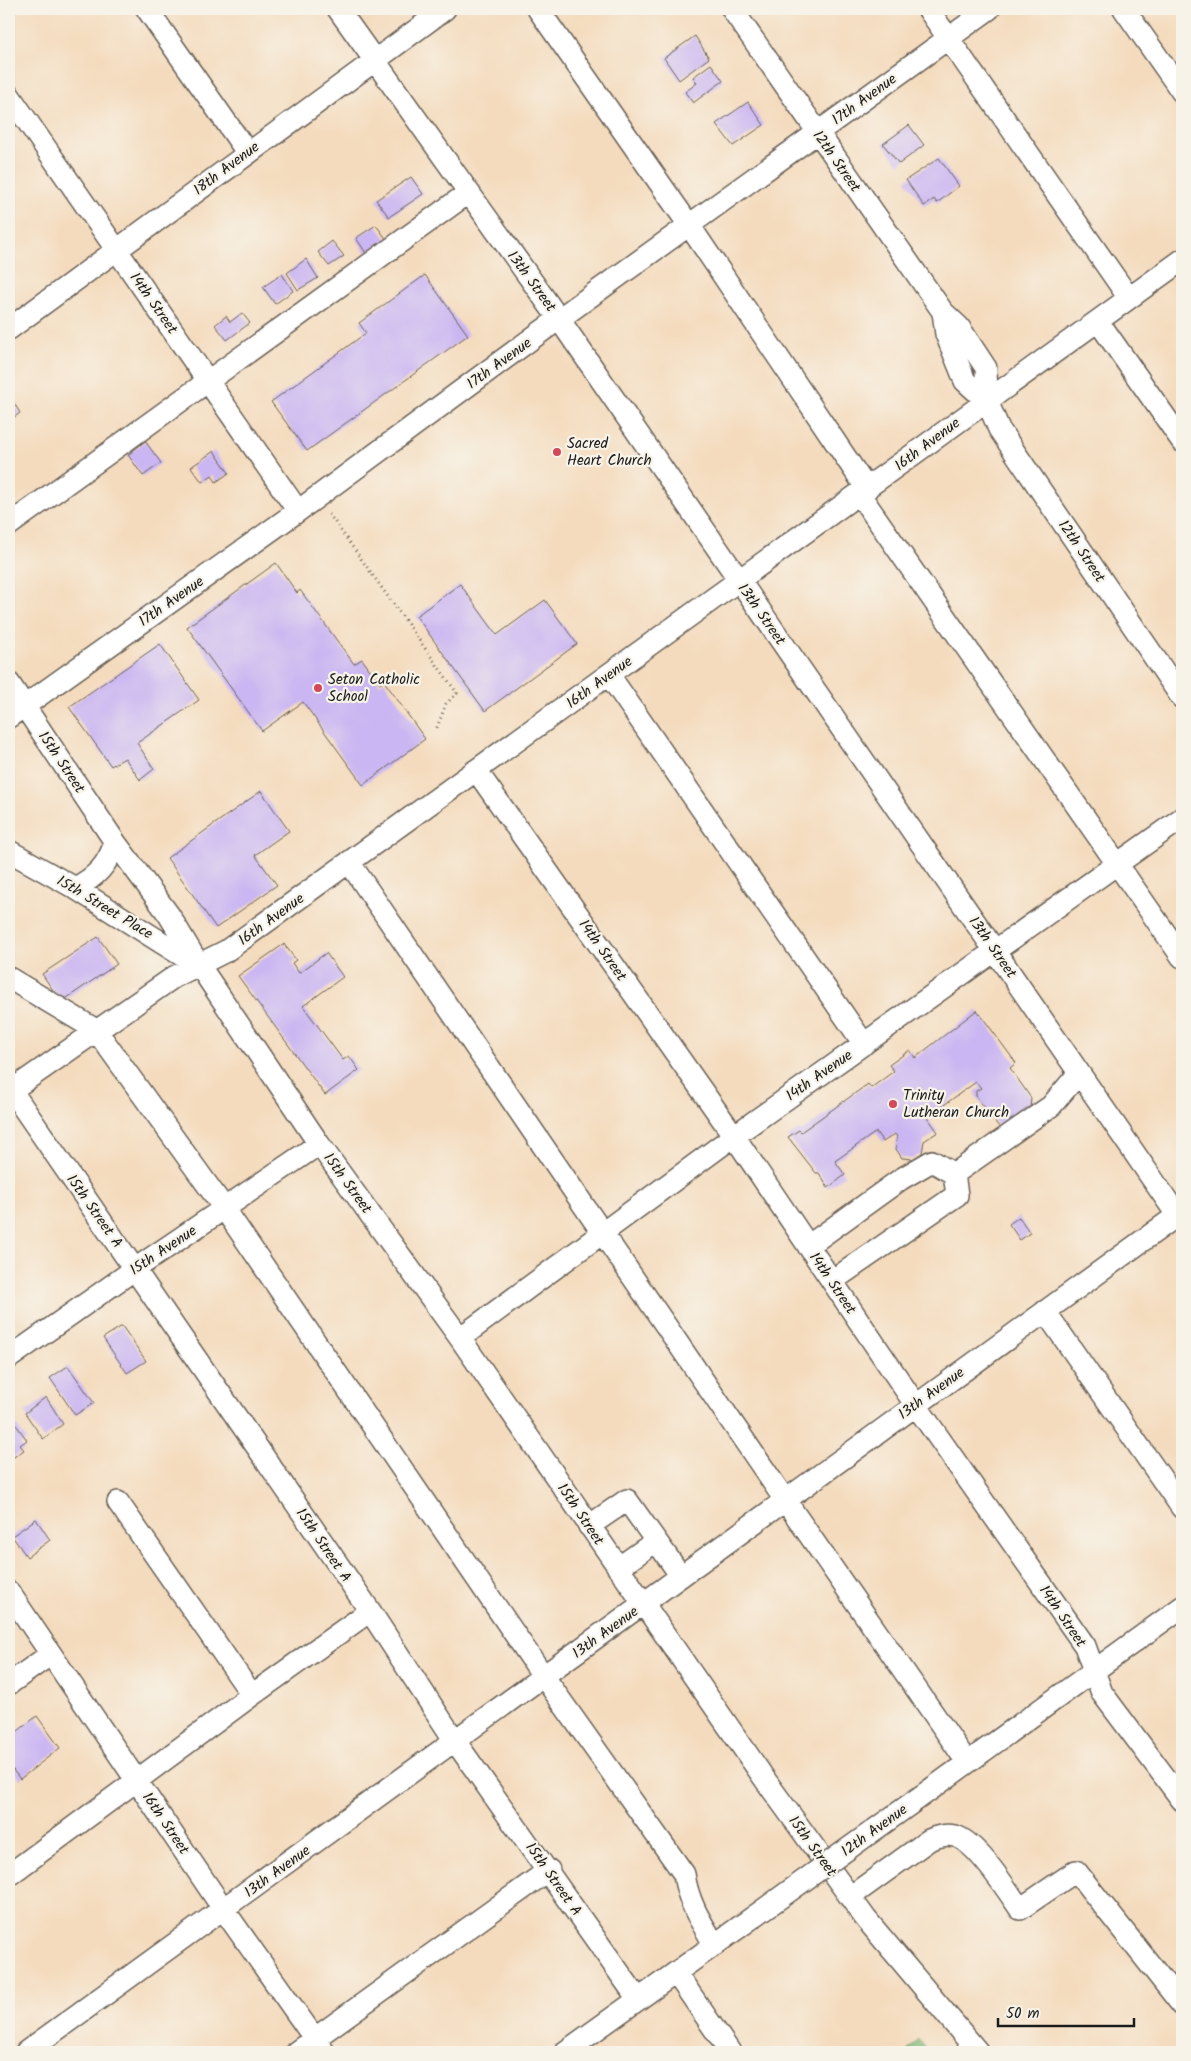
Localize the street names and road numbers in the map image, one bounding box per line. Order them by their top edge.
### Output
street label: 17th Avenue [827,68,902,132]
street label: 12th Street [806,125,867,198]
street label: 18th Avenue [188,136,265,202]
street label: 13th Street [501,246,562,318]
street label: 14th Street [123,268,183,340]
street label: 17th Avenue [462,332,537,396]
street label: 16th Avenue [890,412,966,478]
street label: 12th Street [1051,515,1111,588]
street label: 17th Avenue [134,570,210,633]
street label: 13th Street [731,579,792,651]
street label: 16th Avenue [561,650,638,715]
street label: 15th Street [31,727,91,799]
street label: 15th Street Place [52,870,158,946]
street label: 16th Avenue [233,887,310,952]
street label: 13th Street [962,912,1023,984]
street label: 14th Street [572,915,632,987]
street label: 14th Avenue [781,1044,858,1108]
street label: 15th Street [317,1148,378,1219]
street label: 15th Street A [60,1170,129,1254]
street label: 15th Avenue [125,1219,202,1282]
street label: 14th Street [802,1247,862,1320]
street label: 13th Avenue [893,1361,970,1426]
street label: 15th Street [550,1479,610,1551]
street label: 15th Street A [289,1503,357,1588]
street label: 14th Street [1032,1580,1092,1653]
street label: 13th Avenue [567,1600,644,1665]
street label: 16th Street [135,1787,195,1860]
street label: 12th Avenue [836,1798,913,1863]
street label: 15th Street [782,1811,843,1882]
street label: 15th Street A [519,1838,588,1922]
street label: 13th Avenue [239,1839,316,1904]

